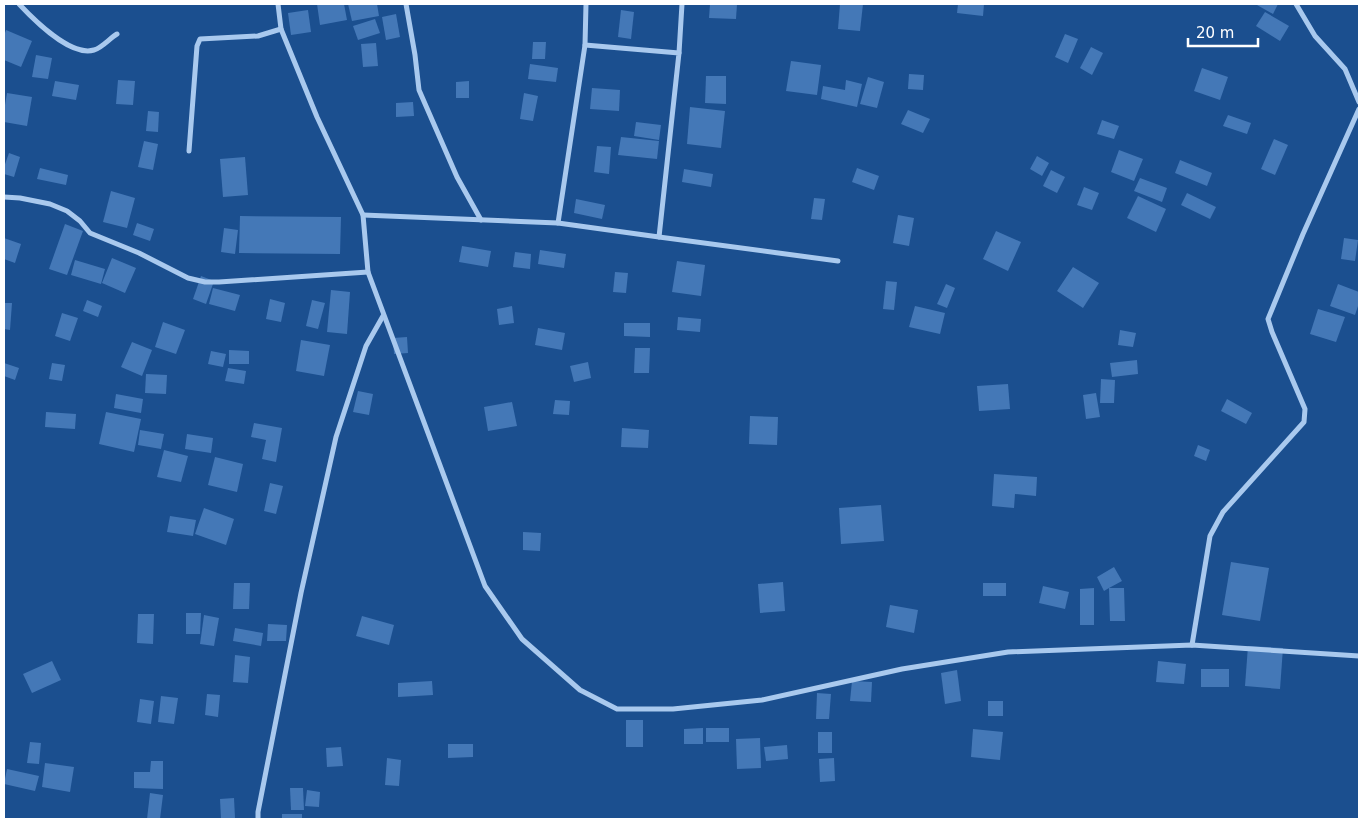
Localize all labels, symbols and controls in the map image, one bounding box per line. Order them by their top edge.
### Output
scale bar [1188,15,1258,47]
text: 20 m [1196,24,1234,42]

